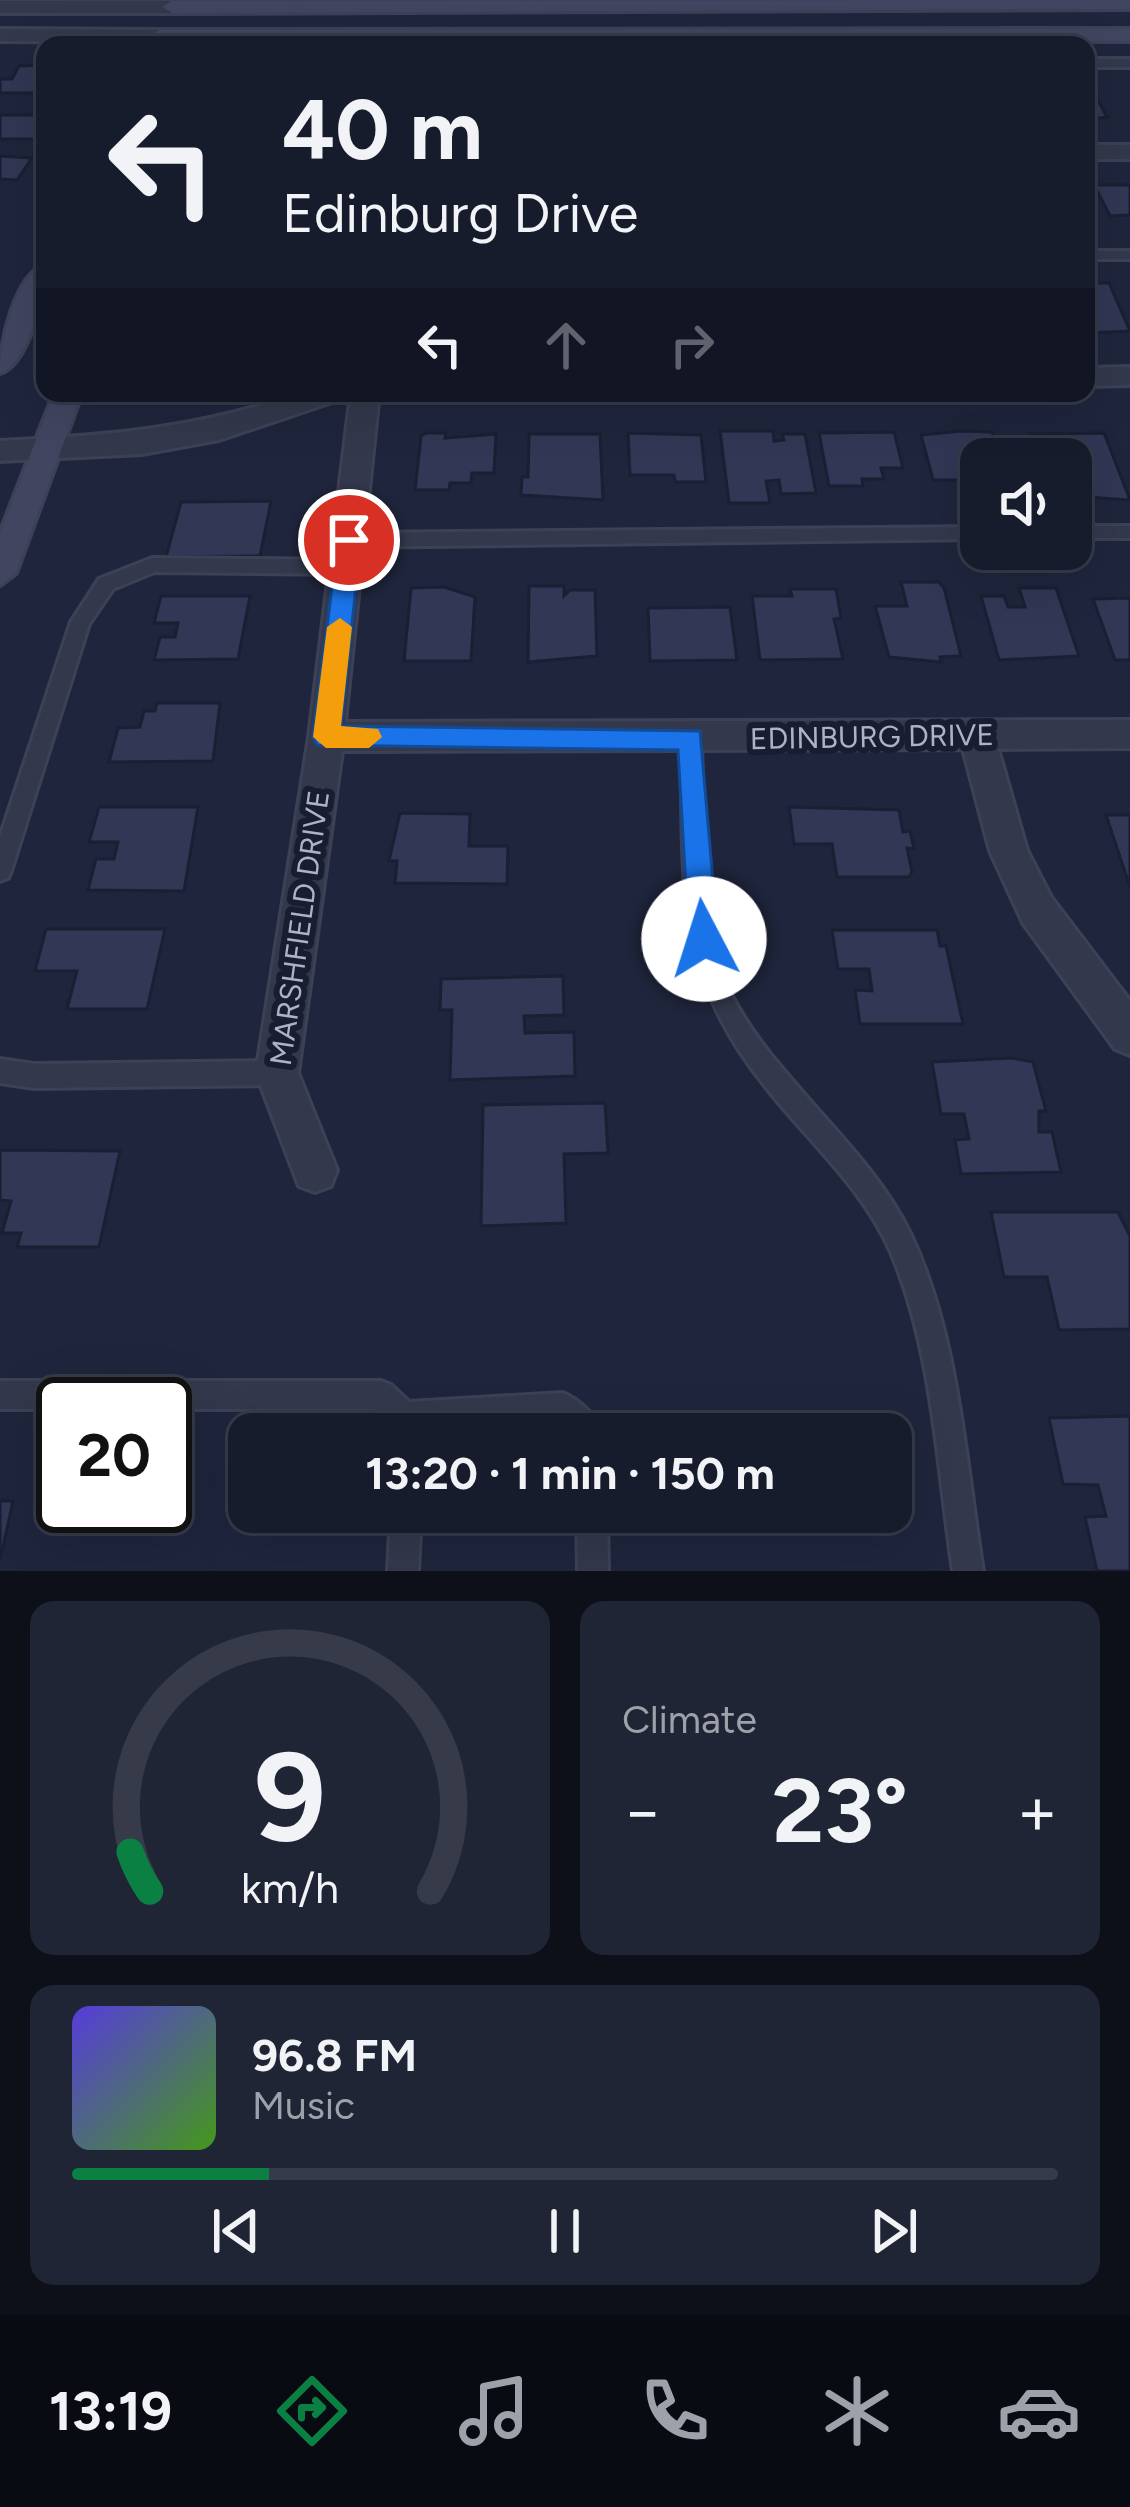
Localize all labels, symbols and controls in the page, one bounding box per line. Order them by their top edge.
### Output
text: 40 m [282,79,483,180]
icon: left [84,84,240,240]
text: Edinburg Drive [282,181,638,246]
icon: left [407,312,473,378]
icon: ahead [533,312,599,378]
icon: right [659,312,725,378]
map controls [960,438,1092,570]
button: sound [960,438,1092,570]
pin [298,489,400,591]
icon: arrive [316,507,382,573]
street label: EDINBURG DRIVE [749,716,994,757]
street label: MARSHFIELD DRIVE [262,788,337,1068]
position arrow [641,876,767,1002]
speed limit sign: 20 [36,1377,192,1533]
text: 13:20 · 1 min · 150 m [365,1446,775,1500]
text: Climate [622,1696,757,1743]
text: 9 [254,1721,326,1871]
text: 23° [772,1756,908,1865]
text: − [622,1771,663,1851]
text: + [1017,1771,1058,1851]
text: km/h [241,1862,339,1914]
text: 96.8 FM [252,2028,417,2082]
text: Music [252,2082,355,2129]
icon: previous [203,2198,269,2264]
icon: pause [532,2198,598,2264]
icon: next [861,2198,927,2264]
icon: directions [270,2369,354,2453]
icon: music [452,2369,536,2453]
icon: phone [633,2369,717,2453]
icon: climate [815,2369,899,2453]
icon: car [997,2369,1081,2453]
text: 13:19 [49,2379,172,2444]

